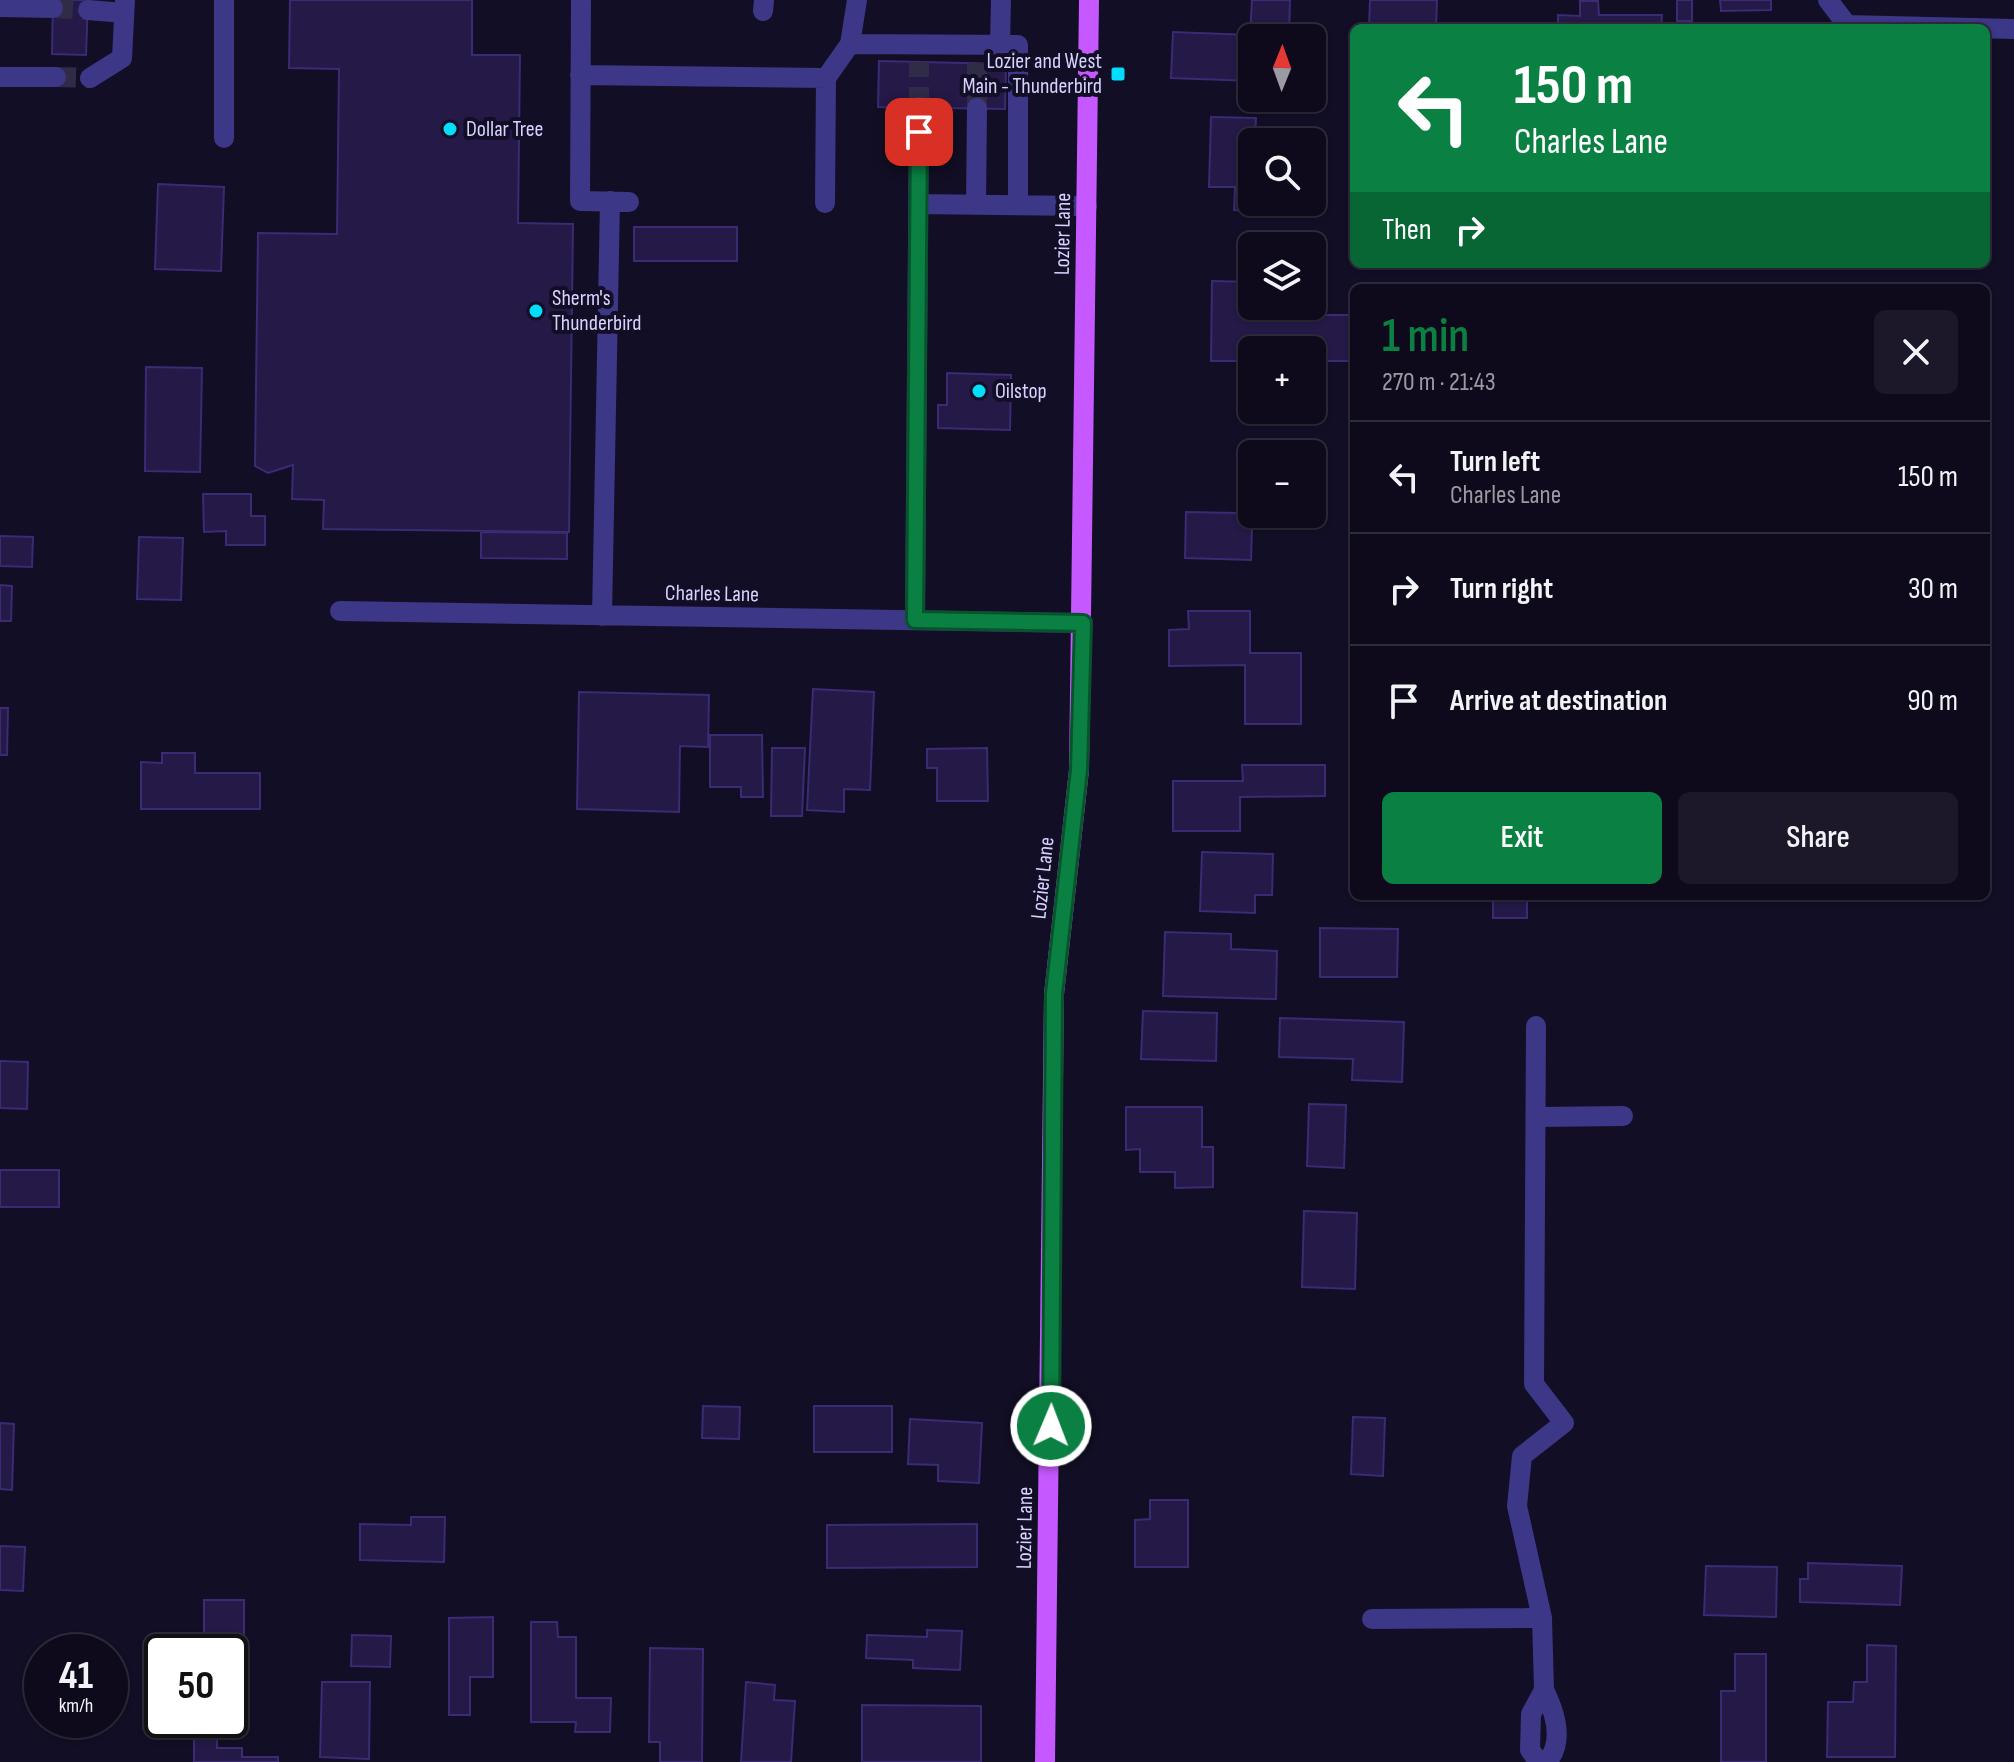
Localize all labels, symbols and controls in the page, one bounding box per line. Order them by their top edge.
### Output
north arrow [1238,24,1326,112]
map controls [1238,24,1326,528]
place label: Lozier and West Main - Thunderbird [962,48,1102,100]
text: 150 m [1514,53,1633,120]
icon: left [1382,56,1486,160]
marker: Lozier and West Main - Thunderbird [1109,65,1127,83]
pin [885,98,953,166]
icon: arrive [897,110,941,154]
place label: Dollar Tree [466,116,543,143]
marker: Dollar Tree [441,120,459,138]
text: Charles Lane [1514,121,1668,164]
button: search [1238,128,1326,216]
street label: Lozier Lane [1049,193,1077,275]
icon: right [1448,208,1492,252]
text: Then [1382,212,1432,248]
button: layers [1238,232,1326,320]
place label: Sherm's Thunderbird [552,285,641,337]
marker: Sherm's Thunderbird [527,302,545,320]
text: 1 min [1382,308,1469,365]
button: close [1874,310,1958,394]
button: + [1238,336,1326,424]
text: 270 m · 21:43 [1382,367,1496,398]
place label: Oilstop [995,378,1047,405]
marker: Oilstop [970,382,988,400]
button: − [1238,440,1326,528]
text: Turn left [1450,444,1540,480]
icon: left [1382,455,1426,499]
text: 150 m [1898,459,1958,495]
text: Charles Lane [1450,480,1561,511]
icon: right [1382,567,1426,611]
text: Turn right [1450,571,1553,607]
text: 30 m [1908,571,1958,607]
street label: Charles Lane [665,580,759,608]
icon: arrive [1382,679,1426,723]
text: Arrive at destination [1450,683,1667,719]
text: 90 m [1907,683,1958,719]
button: Exit [1382,792,1662,884]
button: Share [1678,792,1958,884]
street label: Lozier Lane [1025,836,1061,920]
position arrow [1009,1384,1093,1468]
street label: Lozier Lane [1011,1487,1039,1569]
speed limit sign: 50 [144,1634,248,1738]
text: 41 [59,1652,93,1700]
text: km/h [59,1694,93,1718]

